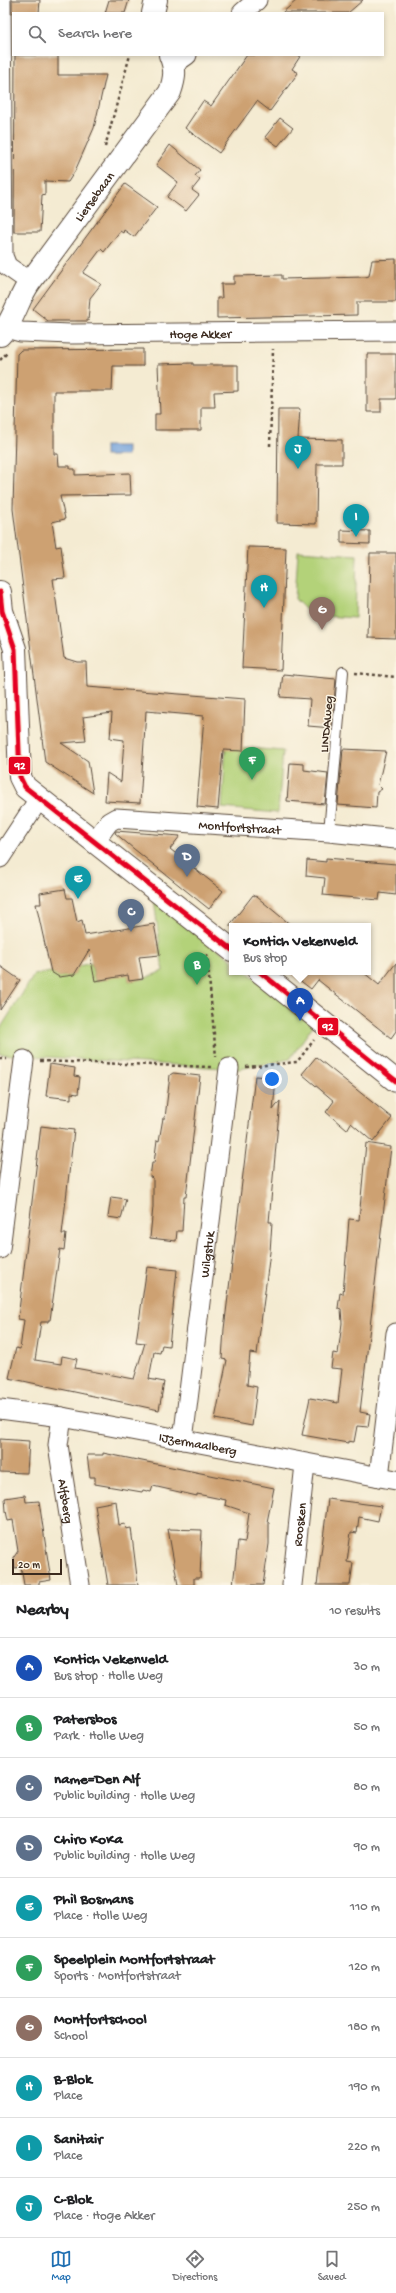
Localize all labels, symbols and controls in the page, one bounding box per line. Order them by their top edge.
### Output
search box [12,12,384,56]
icon: search [26,23,48,45]
text: Search here [58,25,132,43]
street label: Liersebaan [72,169,119,225]
street label: Hoge Akker [169,328,233,343]
pin: J [285,436,311,469]
pin: I [343,504,369,537]
pin: H [251,575,277,608]
pin: G [309,597,335,630]
street label: LINDAweg [318,695,337,753]
pin: F [239,747,265,780]
line badge: 92 [8,756,31,775]
text: 92 [14,761,26,773]
street label: Montfortstraat [198,818,283,839]
pin: D [174,844,200,877]
pin: E [65,866,91,899]
pin: C [118,899,144,932]
popup [229,923,371,975]
text: Kontich Vekenveld [243,933,357,951]
text: Bus stop [243,951,287,966]
pin: B [184,952,210,985]
pin: A [287,988,313,1021]
line badge: 92 [317,1017,339,1036]
text: 92 [322,1022,334,1034]
your location [262,1069,282,1089]
street label: Wilgstuk [198,1230,219,1279]
street label: IJzermaalberg [157,1430,238,1460]
street label: Alfsberg [53,1478,75,1525]
street label: Roosken [291,1501,311,1547]
scale bar [12,1557,62,1576]
text: 20 m [18,1560,40,1572]
text: Nearby [16,1601,69,1621]
text: 10 results [329,1604,380,1619]
text: Kontich Vekenveld [54,1651,167,1669]
text: A [25,1660,33,1675]
text: 30 m [354,1660,380,1675]
text: Bus stop · Holle Weg [54,1669,163,1684]
text: Patersbos [54,1711,117,1729]
text: B [26,1720,32,1735]
text: 50 m [353,1720,380,1735]
text: Park · Holle Weg [54,1729,144,1744]
text: name=Den Alf [54,1771,140,1789]
text: C [25,1780,33,1795]
text: 80 m [353,1780,380,1795]
text: Public building · Holle Weg [54,1789,195,1804]
text: Chiro KoKa [54,1831,123,1849]
text: D [25,1840,33,1855]
text: 90 m [354,1840,380,1855]
text: Public building · Holle Weg [54,1849,195,1864]
text: Phil Bosmans [54,1891,133,1909]
text: E [25,1900,33,1915]
text: 110 m [350,1900,380,1915]
text: Place · Holle Weg [54,1909,147,1924]
text: Speelplein Montfortstraat [54,1951,214,1969]
text: F [26,1960,32,1975]
text: 120 m [349,1960,380,1975]
text: Sports · Montfortstraat [54,1969,180,1984]
text: Montfortschool [54,2011,147,2029]
text: G [25,2020,33,2035]
text: 180 m [348,2020,380,2035]
text: School [54,2029,88,2044]
text: B-Blok [54,2071,92,2089]
text: H [25,2080,33,2095]
text: 190 m [349,2080,380,2095]
text: Place [54,2089,82,2104]
text: Sanitair [54,2131,103,2149]
text: I [27,2140,31,2155]
text: 220 m [348,2140,380,2155]
text: Place [54,2149,82,2164]
text: C-Blok [54,2191,92,2209]
text: J [26,2200,32,2215]
text: 250 m [347,2200,380,2215]
text: Place · Hoge Akker [54,2209,155,2224]
tab: Map [50,2248,72,2284]
tab: Directions [173,2248,217,2284]
tab: Saved [318,2248,346,2284]

